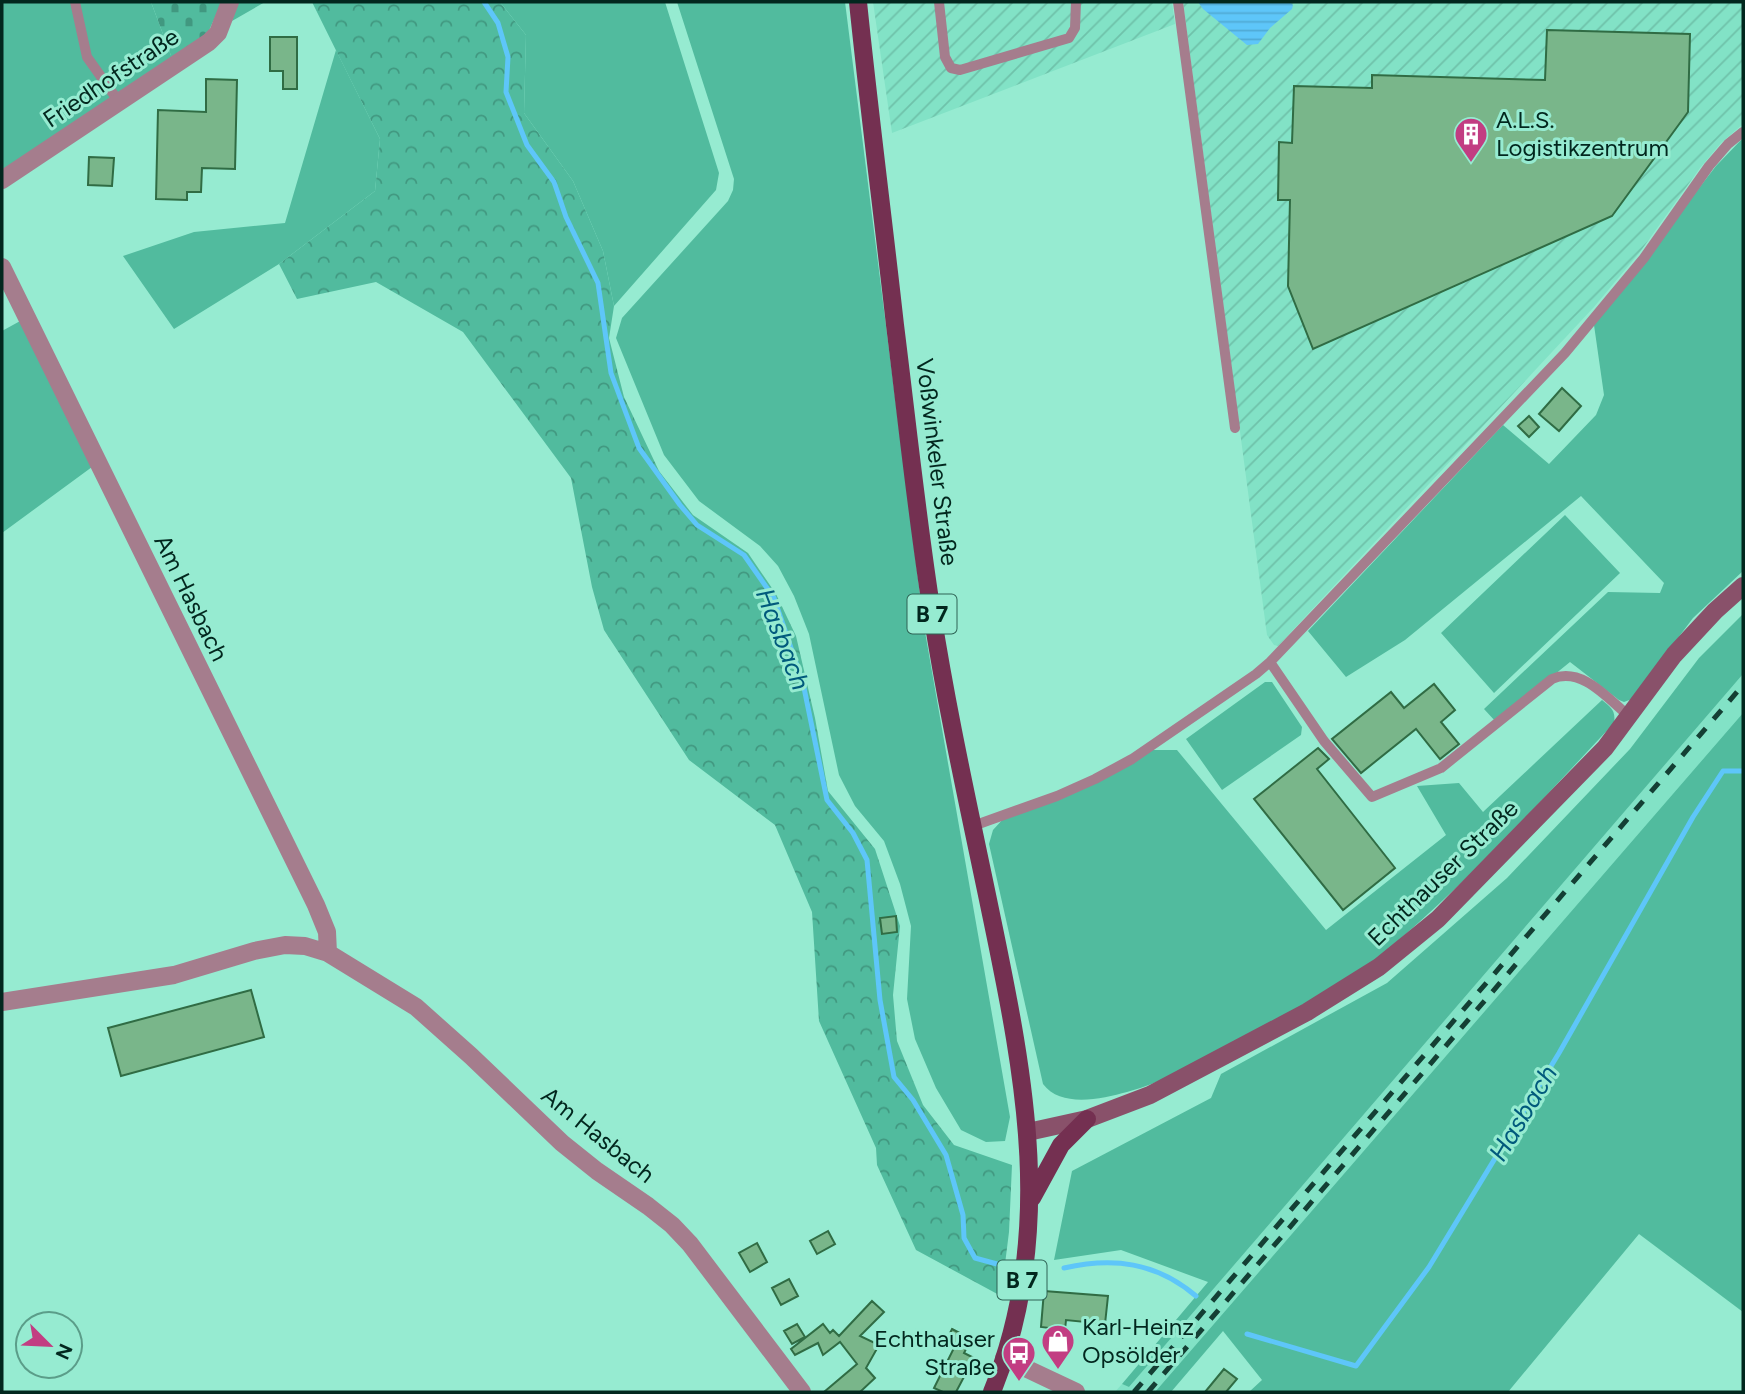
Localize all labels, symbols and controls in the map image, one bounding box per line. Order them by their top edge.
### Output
street label: Friedhofstraße [38,22,184,134]
place label: A.L.S. Logistikzentrum [1496,105,1669,162]
building icon: A.L.S. Logistikzentrum [1452,115,1490,164]
street label: Voßwinkeler Straße [910,357,965,567]
street label: Am Hasbach [148,530,234,666]
water label: Hasbach [749,584,817,694]
road number: B 7 [908,594,956,634]
street label: Echthauser Straße [1361,794,1524,952]
water label: Hasbach [1482,1059,1564,1167]
street label: Am Hasbach [536,1080,661,1189]
road number: B 7 [998,1260,1046,1300]
north arrow [14,1310,84,1380]
place label: Karl-Heinz Opsölder [1082,1312,1194,1369]
shop icon: Karl-Heinz Opsölder [1039,1322,1077,1371]
place label: Echthauser Straße [874,1324,995,1381]
bus stop icon: Echthauser Straße [1000,1334,1038,1383]
text: N [51,1340,78,1363]

